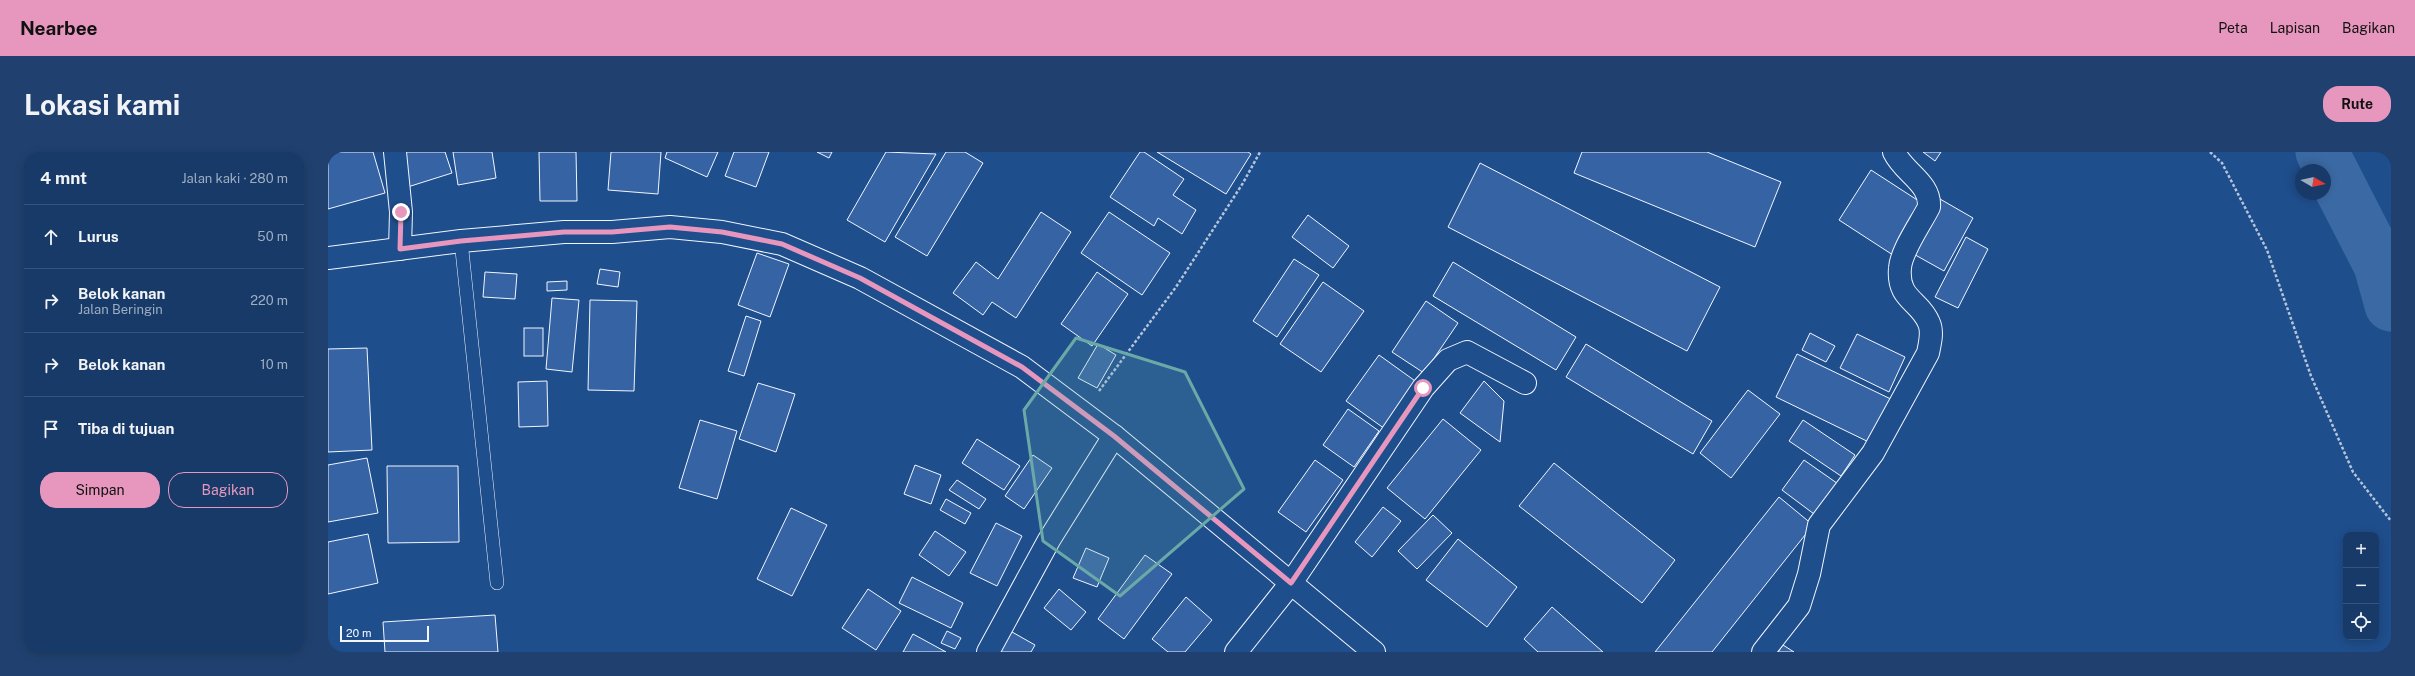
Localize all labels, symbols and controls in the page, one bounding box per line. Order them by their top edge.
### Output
text: Nearbee [20,17,98,39]
text: Peta [2218,20,2248,36]
text: Lapisan [2270,20,2320,36]
text: Bagikan [2342,20,2395,36]
button: Rute [2323,86,2391,122]
text: Lokasi kami [24,88,180,121]
north arrow [2295,164,2331,200]
text: 4 mnt [40,168,87,188]
text: Jalan kaki · 280 m [182,171,288,186]
route end [392,203,410,221]
icon: ahead [40,226,62,248]
text: Lurus [78,228,119,245]
text: 50 m [257,229,288,244]
text: Belok kanan [78,285,165,302]
icon: right [40,290,62,312]
text: 220 m [250,293,288,308]
text: Jalan Beringin [78,302,163,317]
icon: right [40,354,62,376]
text: Belok kanan [78,356,165,373]
text: 10 m [260,357,288,372]
route start [1414,379,1432,397]
icon: arrive [40,418,62,440]
text: Tiba di tujuan [78,420,174,437]
button: Simpan [40,472,160,508]
button: Bagikan [168,472,288,508]
map controls [2343,532,2379,640]
button: + [2343,532,2379,568]
button: − [2343,568,2379,604]
button: locate [2343,604,2379,640]
scale bar [340,624,429,643]
text: 20 m [346,627,371,639]

